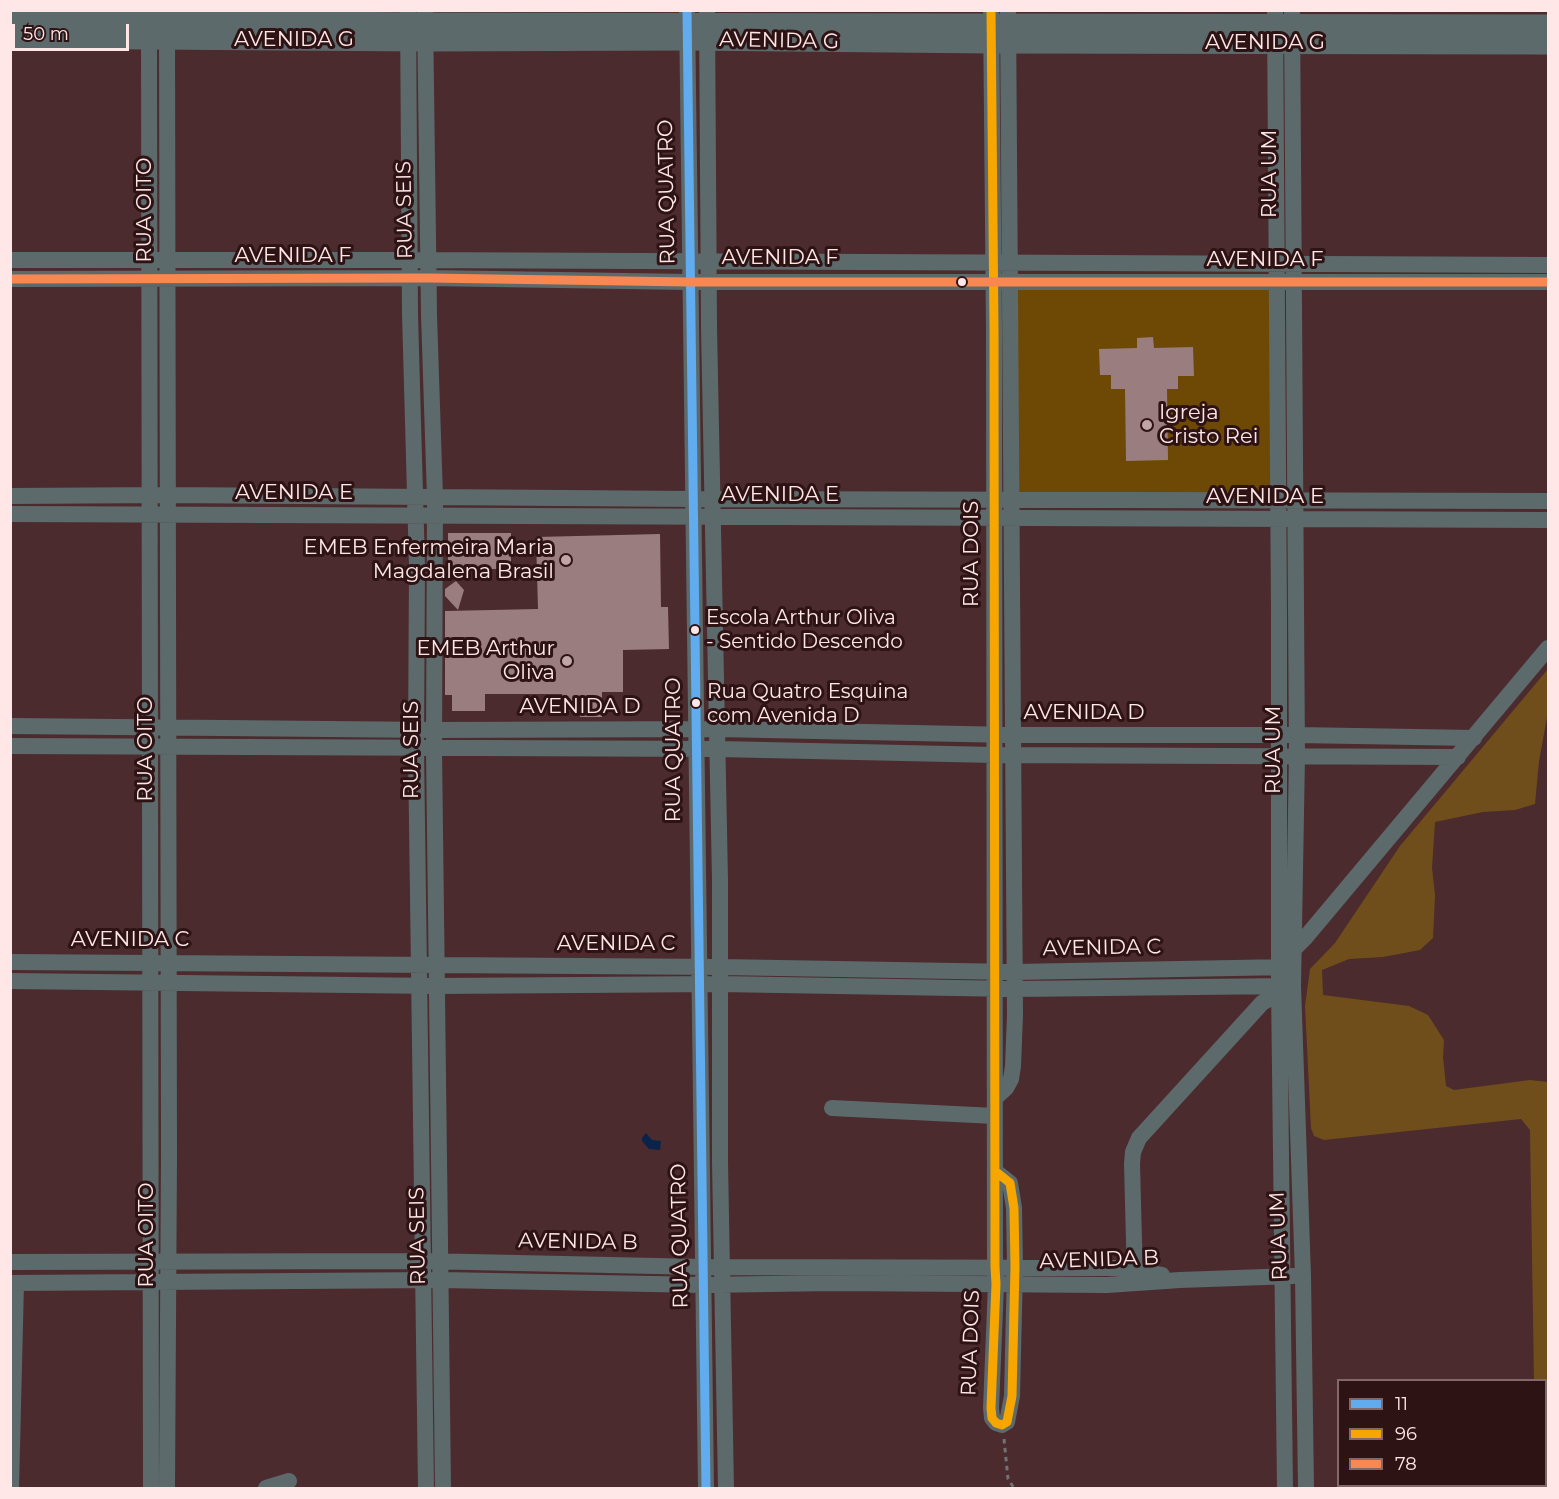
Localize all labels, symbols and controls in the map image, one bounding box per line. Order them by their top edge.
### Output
scale bar [15,12,132,50]
text: 50 m [23,23,69,45]
street label: AVENIDA G [234,27,354,53]
street label: AVENIDA G [719,27,839,55]
street label: AVENIDA G [1205,30,1325,56]
street label: RUA QUATRO [653,119,681,265]
street label: RUA UM [1257,130,1283,218]
street label: RUA OITO [132,157,158,263]
street label: RUA SEIS [392,161,418,259]
street label: AVENIDA F [234,243,352,269]
street label: AVENIDA F [721,245,839,271]
street label: AVENIDA F [1206,247,1324,273]
unlabelled marker [956,276,968,288]
place label: Igreja Cristo Rei [1159,400,1258,450]
marker: Igreja Cristo Rei [1140,418,1154,432]
street label: AVENIDA E [235,480,353,506]
street label: AVENIDA E [721,482,839,508]
street label: AVENIDA E [1206,484,1324,510]
street label: RUA DOIS [959,501,985,607]
place label: EMEB Enfermeira Maria Magdalena Brasil [304,535,554,585]
marker: EMEB Enfermeira Maria Magdalena Brasil [559,553,573,567]
place label: Escola Arthur Oliva - Sentido Descendo [706,606,903,653]
marker: Escola Arthur Oliva - Sentido Descendo [689,624,701,636]
place label: EMEB Arthur Oliva [416,636,555,686]
marker: EMEB Arthur Oliva [560,654,574,668]
street label: RUA QUATRO [661,677,687,823]
place label: Rua Quatro Esquina com Avenida D [707,680,908,727]
street label: AVENIDA D [519,694,641,720]
street label: RUA OITO [133,696,159,802]
marker: Rua Quatro Esquina com Avenida D [690,697,702,709]
street label: AVENIDA D [1023,700,1145,726]
street label: RUA SEIS [399,701,425,799]
street label: RUA UM [1261,706,1287,794]
street label: AVENIDA C [71,927,189,953]
street label: AVENIDA C [557,931,675,957]
street label: AVENIDA C [1042,934,1162,962]
street label: RUA QUATRO [666,1163,694,1309]
street label: RUA OITO [134,1182,160,1288]
street label: RUA SEIS [405,1187,431,1285]
street label: RUA UM [1265,1191,1293,1281]
street label: AVENIDA B [518,1228,638,1256]
street label: AVENIDA B [1039,1245,1159,1275]
street label: RUA DOIS [957,1289,985,1397]
legend [1337,1379,1547,1487]
text: 11 [1395,1393,1408,1415]
text: 96 [1395,1423,1417,1445]
text: 78 [1395,1453,1417,1475]

